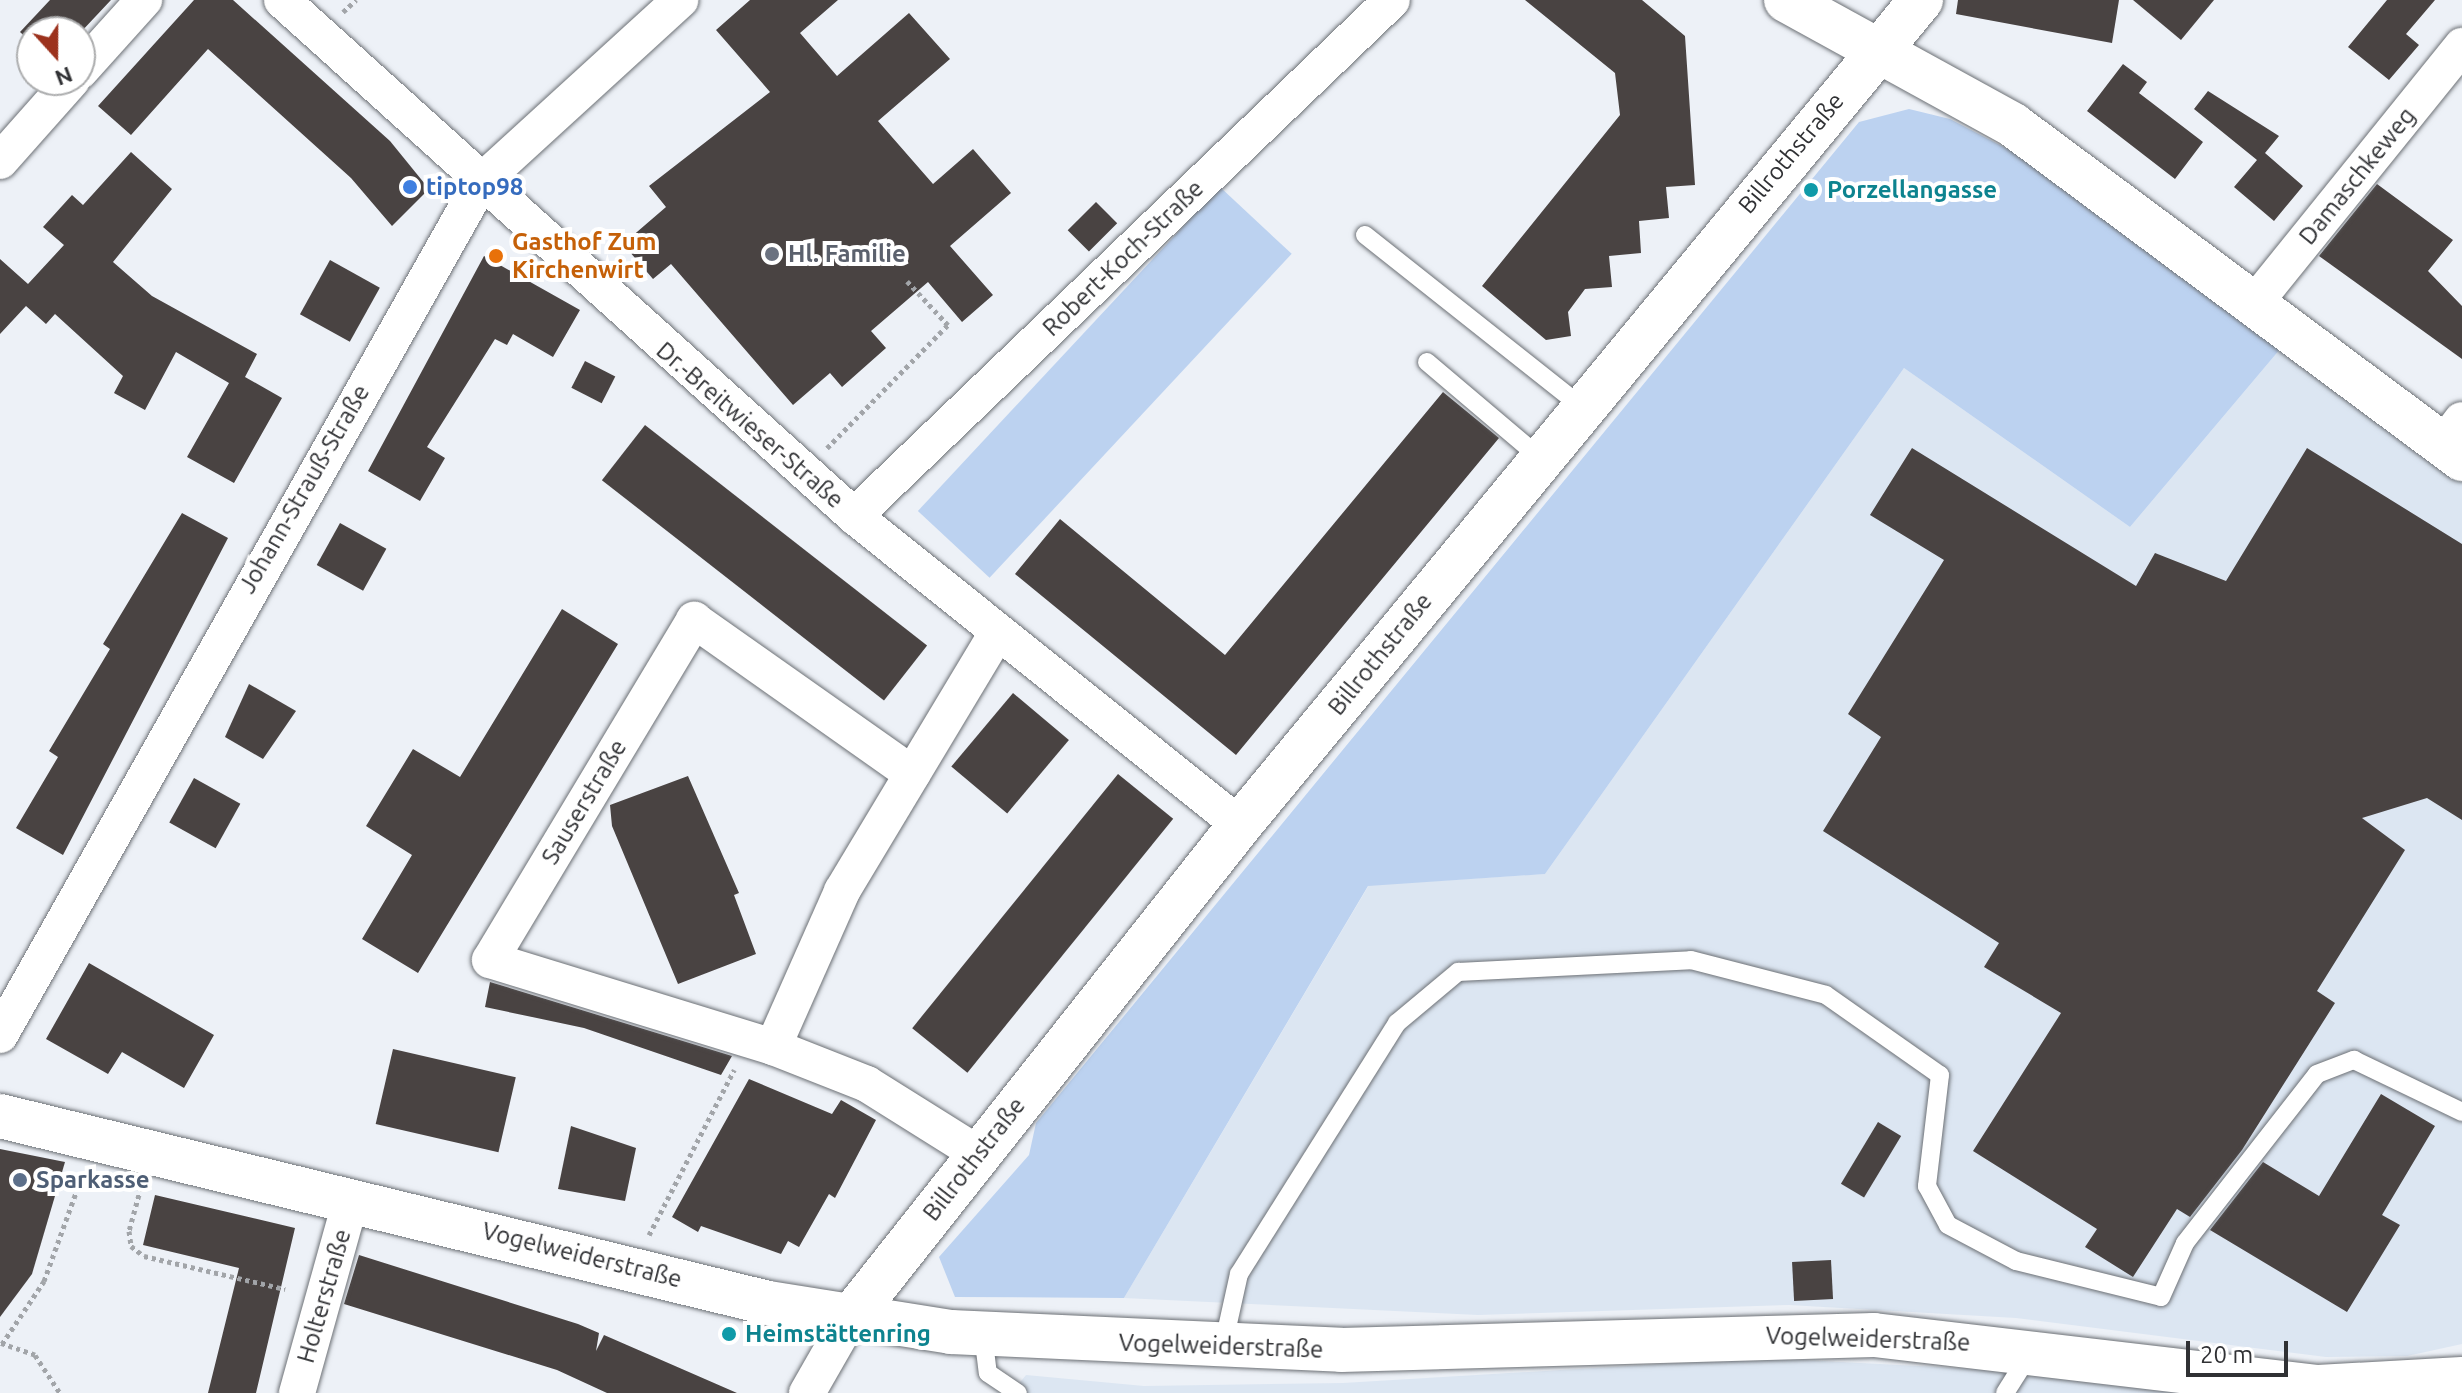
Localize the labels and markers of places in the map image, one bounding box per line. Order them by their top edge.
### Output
place label: tiptop98 [426,173,523,201]
place label: Porzellangasse [1827,176,1997,204]
marker: tiptop98 [401,178,419,196]
marker: Porzellangasse [1802,181,1820,199]
place label: Gasthof Zum Kirchenwirt [512,228,656,284]
place label: Hl. Familie [788,240,906,268]
marker: Hl. Familie [763,245,781,263]
marker: Gasthof Zum Kirchenwirt [487,247,505,265]
place label: Sparkasse [36,1166,150,1194]
marker: Sparkasse [11,1171,29,1189]
place label: Heimstättenring [745,1320,931,1348]
marker: Heimstättenring [720,1325,738,1343]

